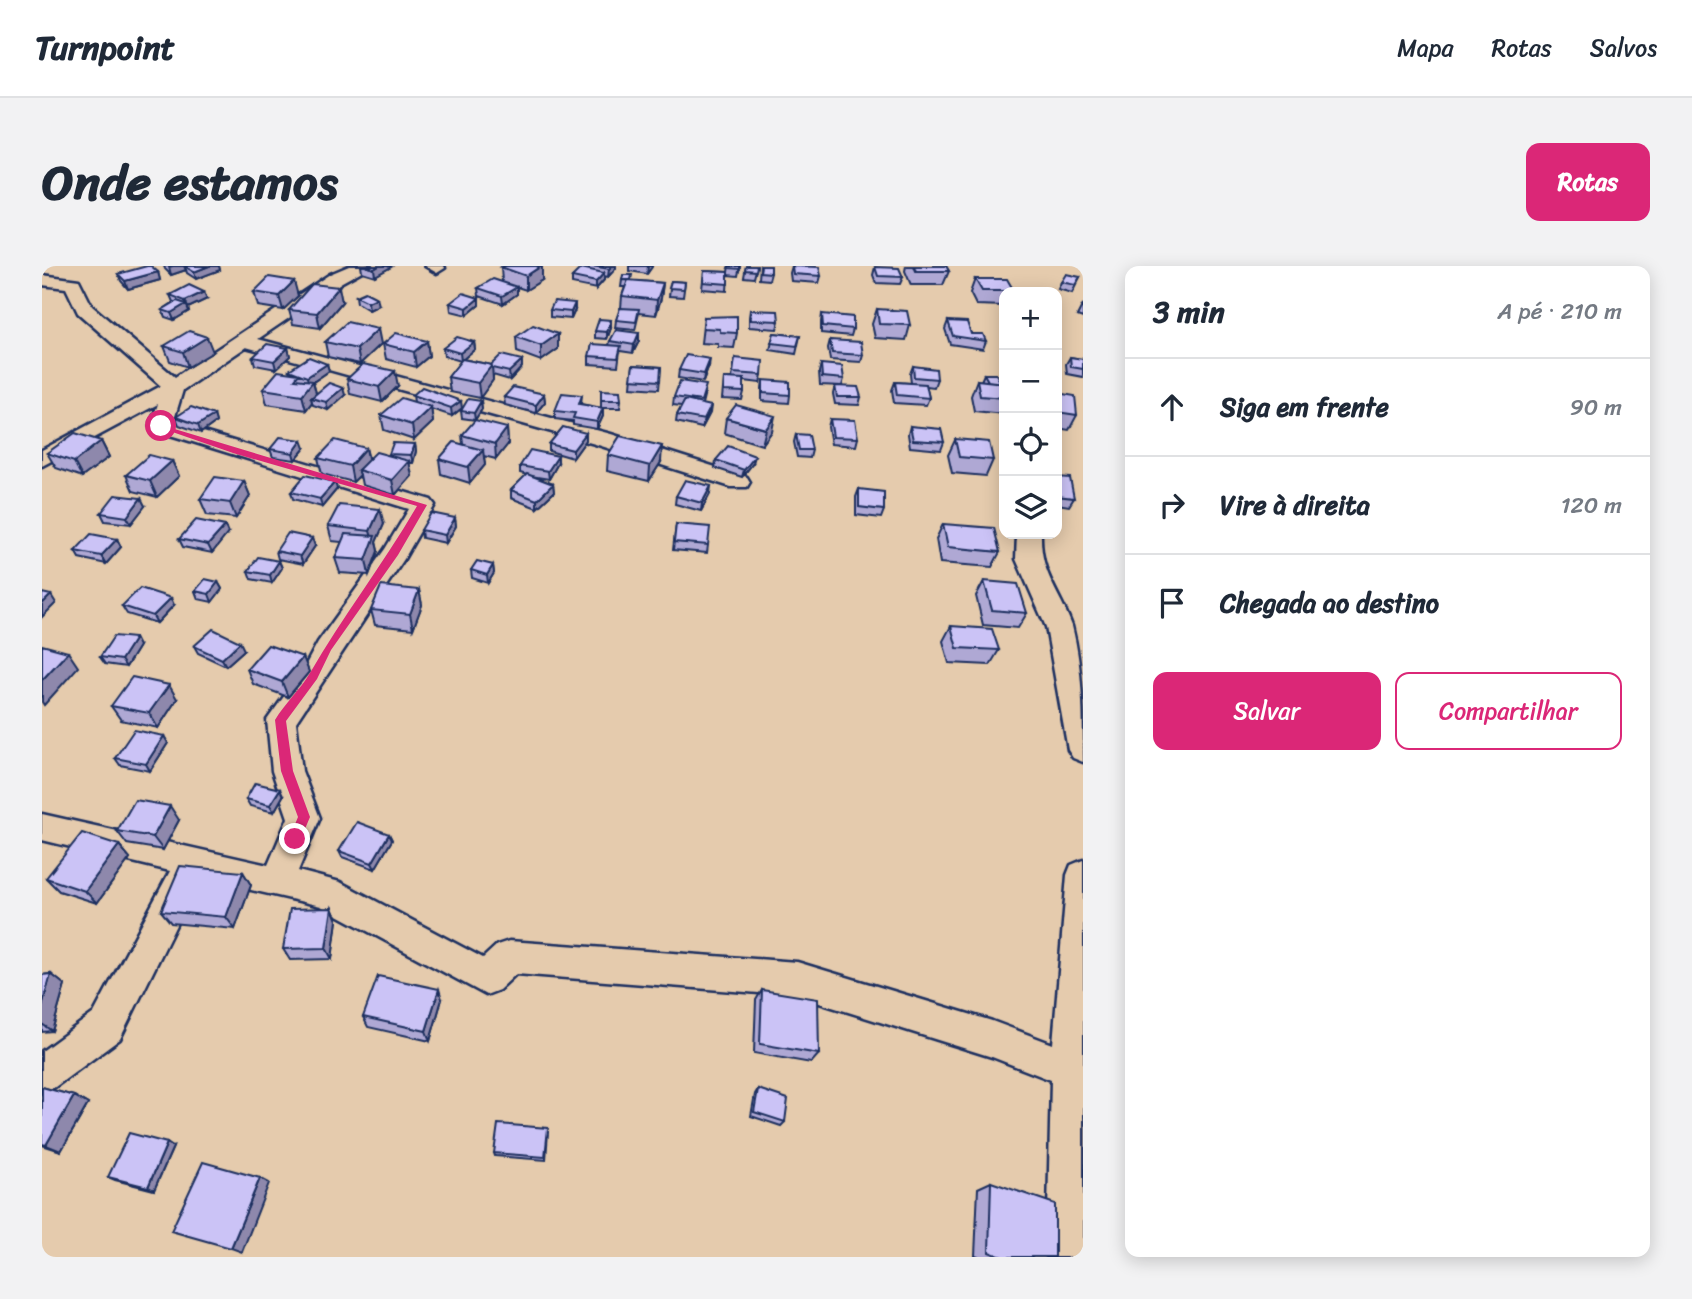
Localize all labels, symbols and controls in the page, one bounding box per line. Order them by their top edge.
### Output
text: Turnpoint [35,19,175,77]
text: Mapa [1397,27,1454,69]
text: Rotas [1492,27,1552,69]
text: Salvos [1590,27,1657,69]
text: Onde estamos [42,139,338,226]
button: Rotas [1526,143,1650,221]
text: 3 min [1153,285,1225,339]
map controls [999,287,1062,539]
button: + [999,287,1062,350]
text: A pé · 210 m [1498,291,1622,332]
button: − [999,350,1062,413]
text: Siga em frente [1220,384,1389,430]
text: 90 m [1570,387,1622,428]
icon: ahead [1153,388,1191,426]
route start [145,410,176,441]
button: locate [999,413,1062,476]
button: layers [999,476,1062,539]
text: Vire à direita [1220,482,1370,528]
text: 120 m [1561,485,1622,526]
icon: right [1153,486,1191,524]
text: Chegada ao destino [1220,580,1439,626]
icon: arrive [1153,584,1191,622]
button: Salvar [1153,672,1381,750]
button: Compartilhar [1395,672,1622,750]
route end [279,823,310,854]

